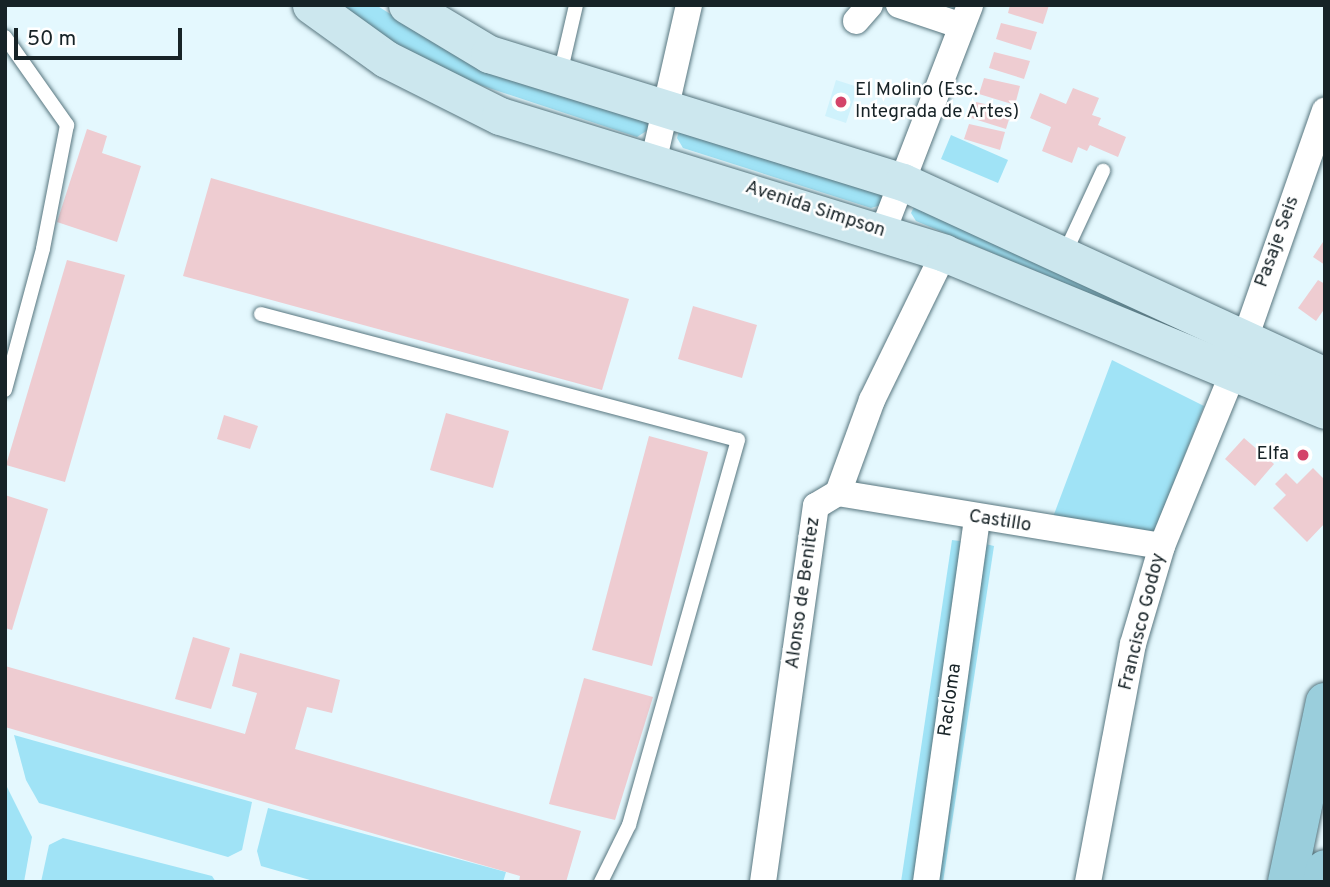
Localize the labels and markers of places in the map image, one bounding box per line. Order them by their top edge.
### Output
place label: El Molino (Esc. Integrada de Artes) [855,80,1020,124]
marker: El Molino (Esc. Integrada de Artes) [833,94,849,110]
place label: Elfa [1256,444,1289,466]
marker: Elfa [1295,447,1311,463]

